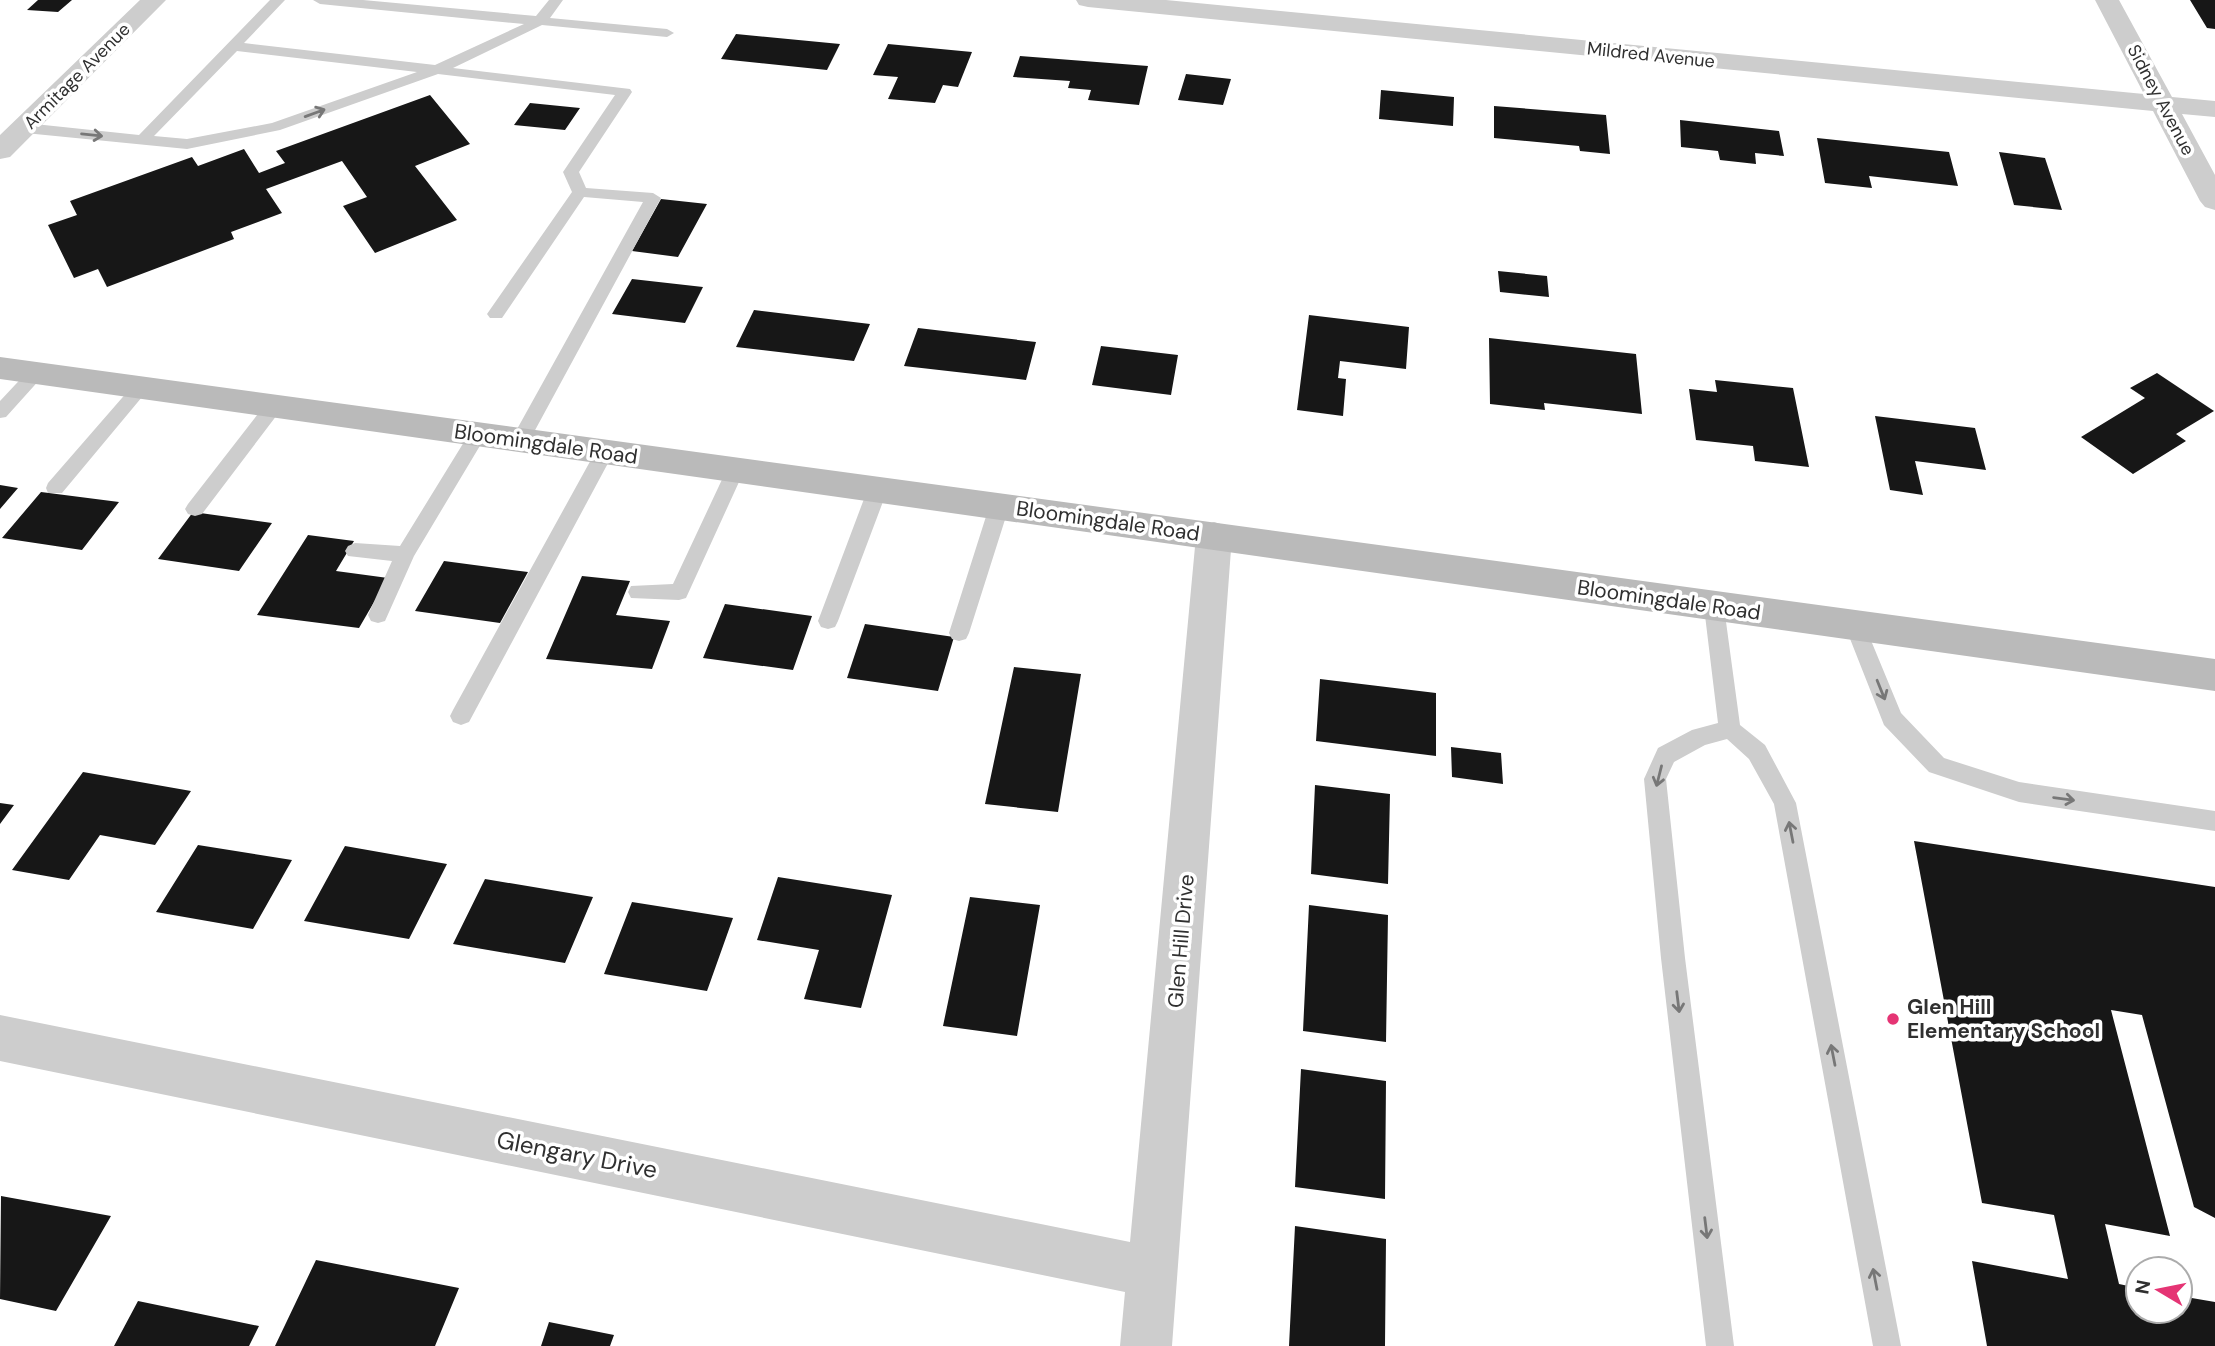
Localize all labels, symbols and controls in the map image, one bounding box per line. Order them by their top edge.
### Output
street label: Armitage Avenue [18,17,136,135]
street label: Mildred Avenue [1586,36,1716,74]
street label: Sidney Avenue [2122,40,2200,160]
one-way arrow [304,105,326,118]
one-way arrow [81,128,103,141]
street label: Bloomingdale Road [452,417,640,471]
street label: Bloomingdale Road [1014,494,1202,548]
street label: Bloomingdale Road [1575,573,1763,627]
one-way arrow [1875,679,1888,700]
one-way arrow [1651,765,1664,787]
one-way arrow [2052,792,2075,805]
one-way arrow [1783,821,1797,844]
street label: Glen Hill Drive [1161,873,1201,1009]
one-way arrow [1672,990,1685,1013]
place label: Glen Hill Elementary School [1907,993,2100,1045]
marker: Glen Hill Elementary School [1885,1011,1901,1027]
one-way arrow [1825,1044,1839,1067]
street label: Glengary Drive [494,1124,660,1185]
one-way arrow [1699,1216,1712,1239]
north arrow [2124,1255,2194,1325]
one-way arrow [1867,1268,1881,1291]
text: N [2129,1278,2156,1296]

